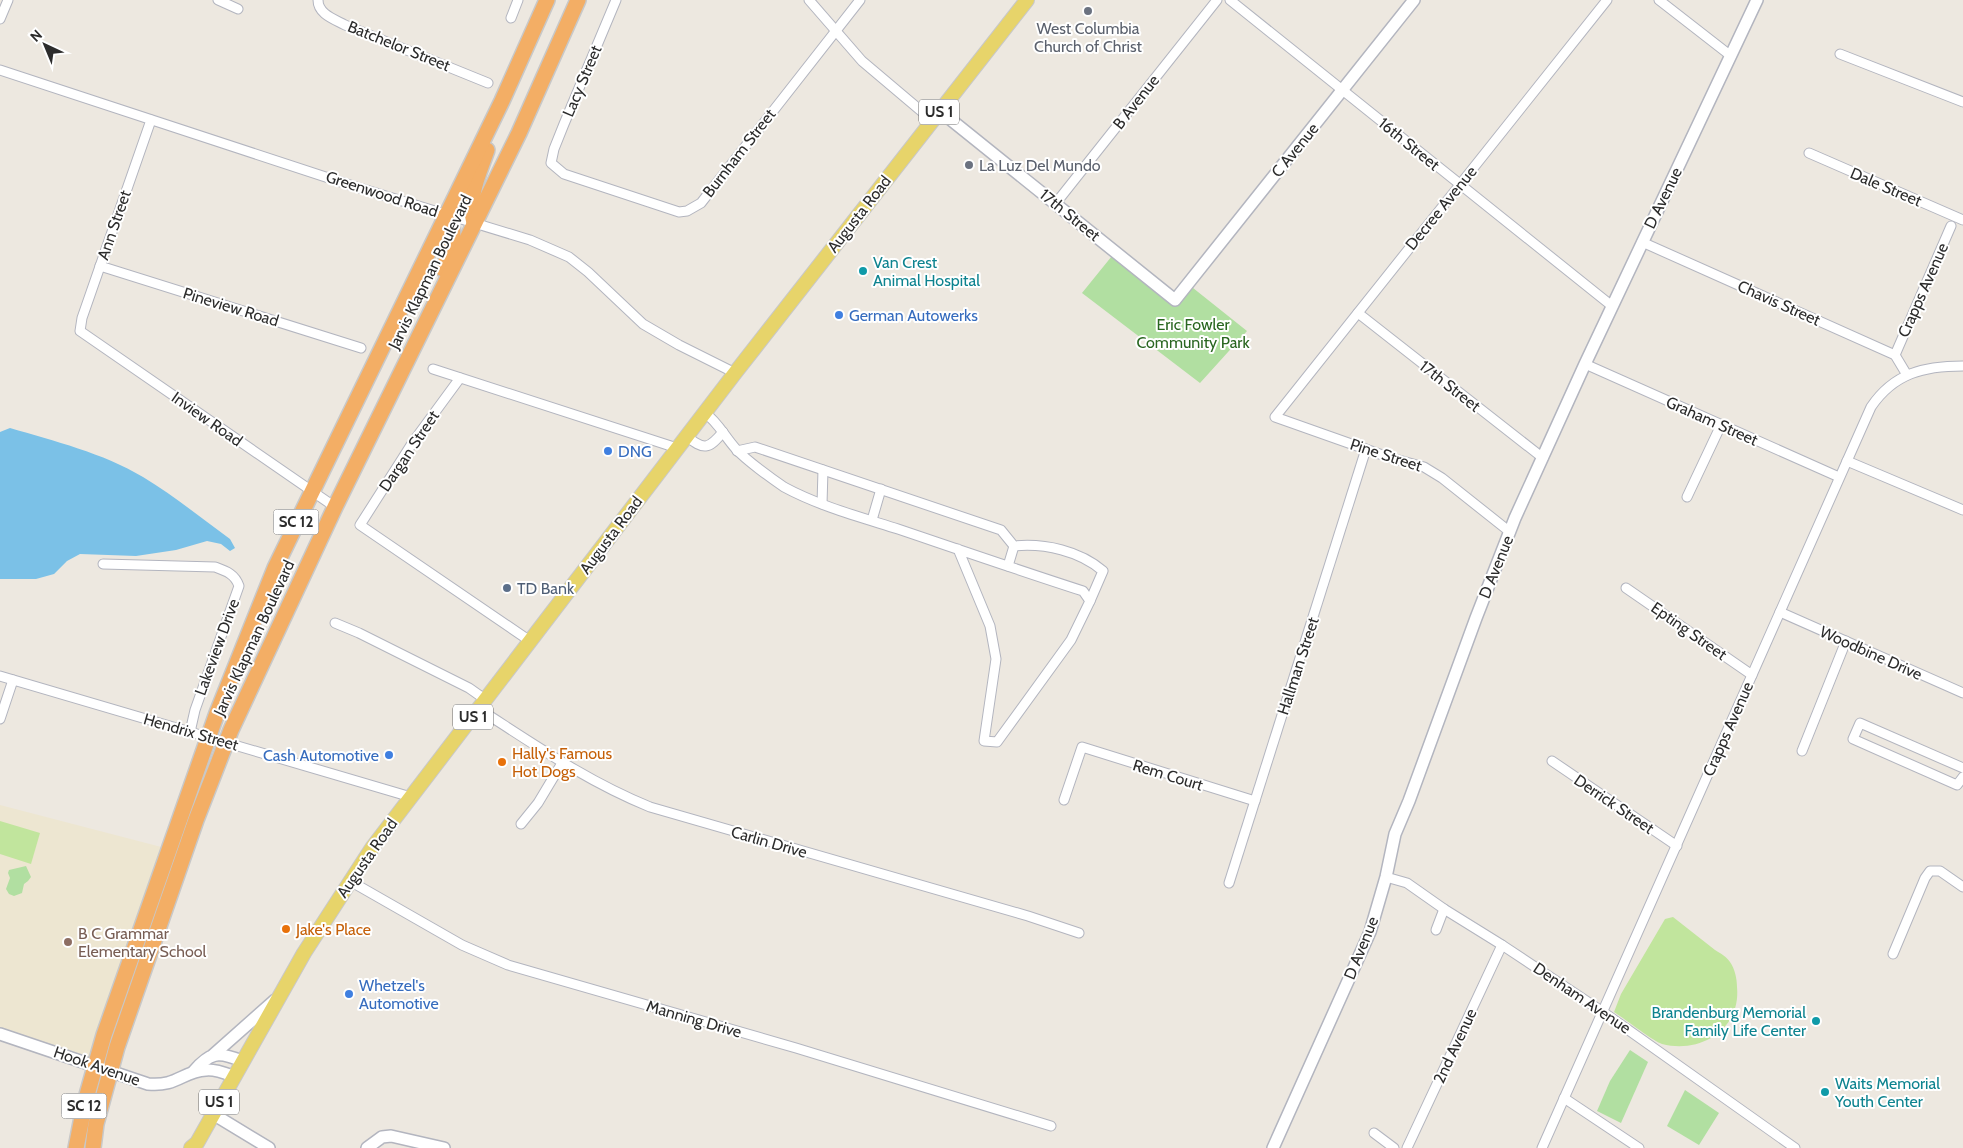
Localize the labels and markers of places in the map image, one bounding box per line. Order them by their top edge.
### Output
marker: West Columbia Church of Christ [1082,5,1094,17]
place label: West Columbia Church of Christ [1034,19,1143,56]
place label: La Luz Del Mundo [979,156,1101,175]
marker: La Luz Del Mundo [963,159,975,171]
place label: Van Crest Animal Hospital [873,253,980,290]
marker: Van Crest Animal Hospital [857,265,869,277]
place label: German Autowerks [849,306,978,325]
marker: German Autowerks [833,309,845,321]
place label: DNG [618,442,652,461]
marker: DNG [602,445,614,457]
place label: TD Bank [517,579,575,598]
marker: TD Bank [501,582,513,594]
place label: Hally's Famous Hot Dogs [512,744,612,781]
place label: Cash Automotive [263,746,379,765]
marker: Cash Automotive [383,749,395,761]
marker: Hally's Famous Hot Dogs [496,756,508,768]
place label: Jake's Place [295,920,371,939]
marker: Jake's Place [280,923,292,935]
place label: B C Grammar Elementary School [78,924,206,961]
marker: B C Grammar Elementary School [62,936,74,948]
place label: Whetzel's Automotive [359,976,439,1013]
marker: Whetzel's Automotive [343,988,355,1000]
place label: Brandenburg Memorial Family Life Center [1651,1003,1807,1040]
marker: Brandenburg Memorial Family Life Center [1810,1015,1822,1027]
place label: Waits Memorial Youth Center [1834,1074,1940,1111]
marker: Waits Memorial Youth Center [1819,1086,1831,1098]

